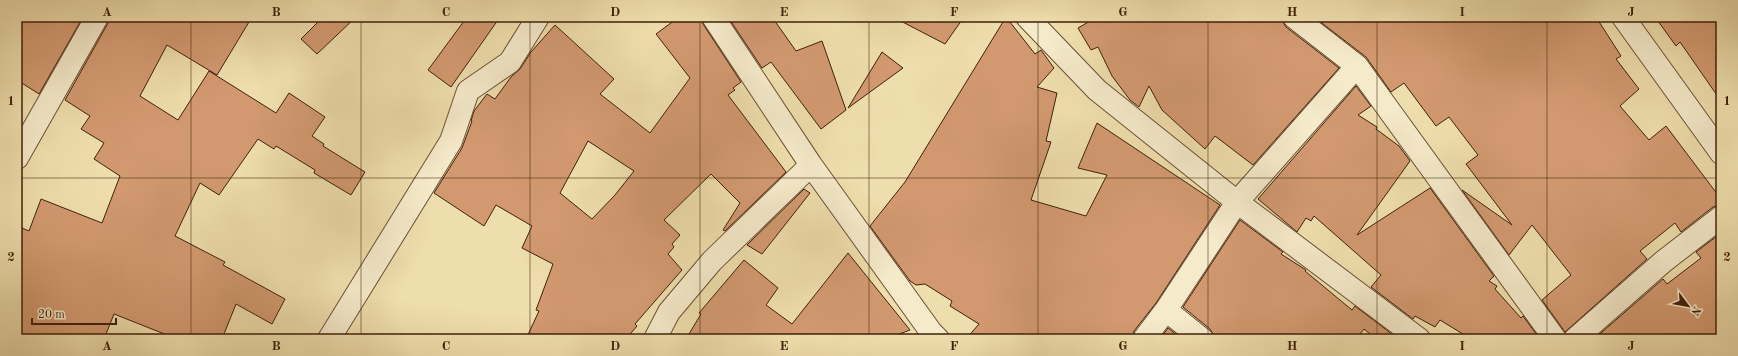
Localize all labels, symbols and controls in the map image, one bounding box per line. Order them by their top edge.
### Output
text: A [102,6,112,19]
text: B [271,6,281,19]
text: C [442,6,450,19]
text: D [610,6,620,19]
text: E [780,6,789,19]
text: F [950,6,959,19]
text: G [1118,6,1128,19]
text: H [1287,6,1298,19]
text: I [1459,6,1465,19]
text: J [1627,6,1635,19]
text: 1 [7,95,15,108]
text: 1 [1723,95,1731,108]
text: 2 [7,251,15,264]
text: 2 [1723,251,1731,264]
north arrow [1668,286,1708,326]
scale bar [32,300,116,326]
text: N [1688,304,1702,317]
text: 20 m [38,309,65,321]
text: A [102,340,112,353]
text: B [271,340,281,353]
text: C [442,340,450,353]
text: D [610,340,620,353]
text: E [780,340,789,353]
text: F [950,340,959,353]
text: G [1118,340,1128,353]
text: H [1287,340,1298,353]
text: I [1459,340,1465,353]
text: J [1627,340,1635,353]

